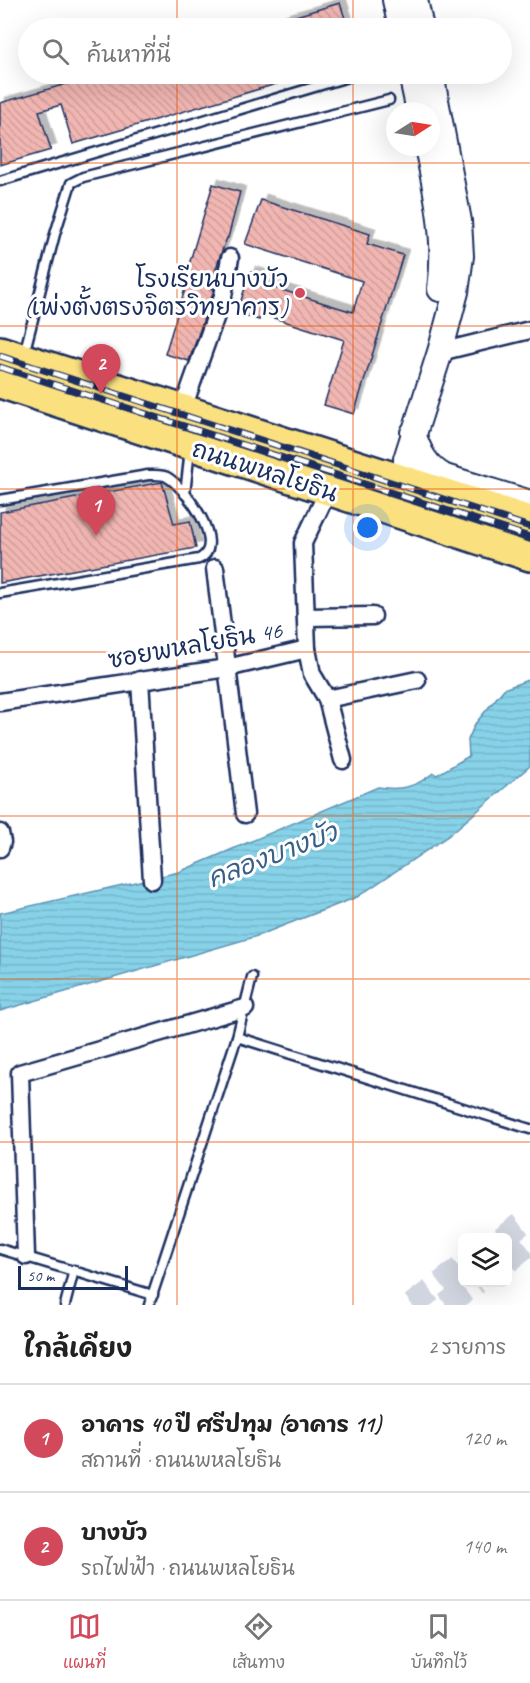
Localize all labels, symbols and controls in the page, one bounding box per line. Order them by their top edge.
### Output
search box [18,18,512,84]
icon: search [39,35,72,68]
text: ค้นหาที่นี่ [87,41,171,69]
north arrow [386,102,440,156]
place label: โรงเรียนบางบัว (เพ่งตั้งตรงจิตรวิทยาคาร) [24,263,289,322]
marker: โรงเรียนบางบัว (เพ่งตั้งตรงจิตรวิทยาคาร) [293,286,307,300]
pin: 2 [82,344,120,394]
street label: ถนนพหลโยธิน [188,432,342,509]
pin: 1 [76,486,116,536]
your location [353,513,382,542]
street label: ซอยพหลโยธิน 46 [106,614,285,675]
water label: คลองบางบัว [203,815,344,895]
map controls [458,1233,512,1287]
button: layers [458,1233,512,1287]
scale bar [18,1263,128,1290]
text: 50 m [27,1266,54,1286]
text: ใกล้เคียง [24,1332,132,1365]
text: 2 รายการ [428,1335,506,1360]
text: อาคาร 40 ปี ศรีปทุม (อาคาร 11) [81,1411,381,1439]
text: 1 [39,1426,48,1451]
text: 120 m [463,1426,506,1451]
text: สถานที่ · ถนนพหลโยธิน [81,1448,281,1473]
text: บางบัว [81,1519,147,1547]
text: 2 [39,1534,48,1559]
text: 140 m [463,1534,506,1559]
text: รถไฟฟ้า · ถนนพหลโยธิน [81,1556,295,1581]
tab: แผนที่ [63,1610,106,1674]
tab: เส้นทาง [232,1610,285,1674]
tab: บันทึกไว้ [411,1610,467,1674]

